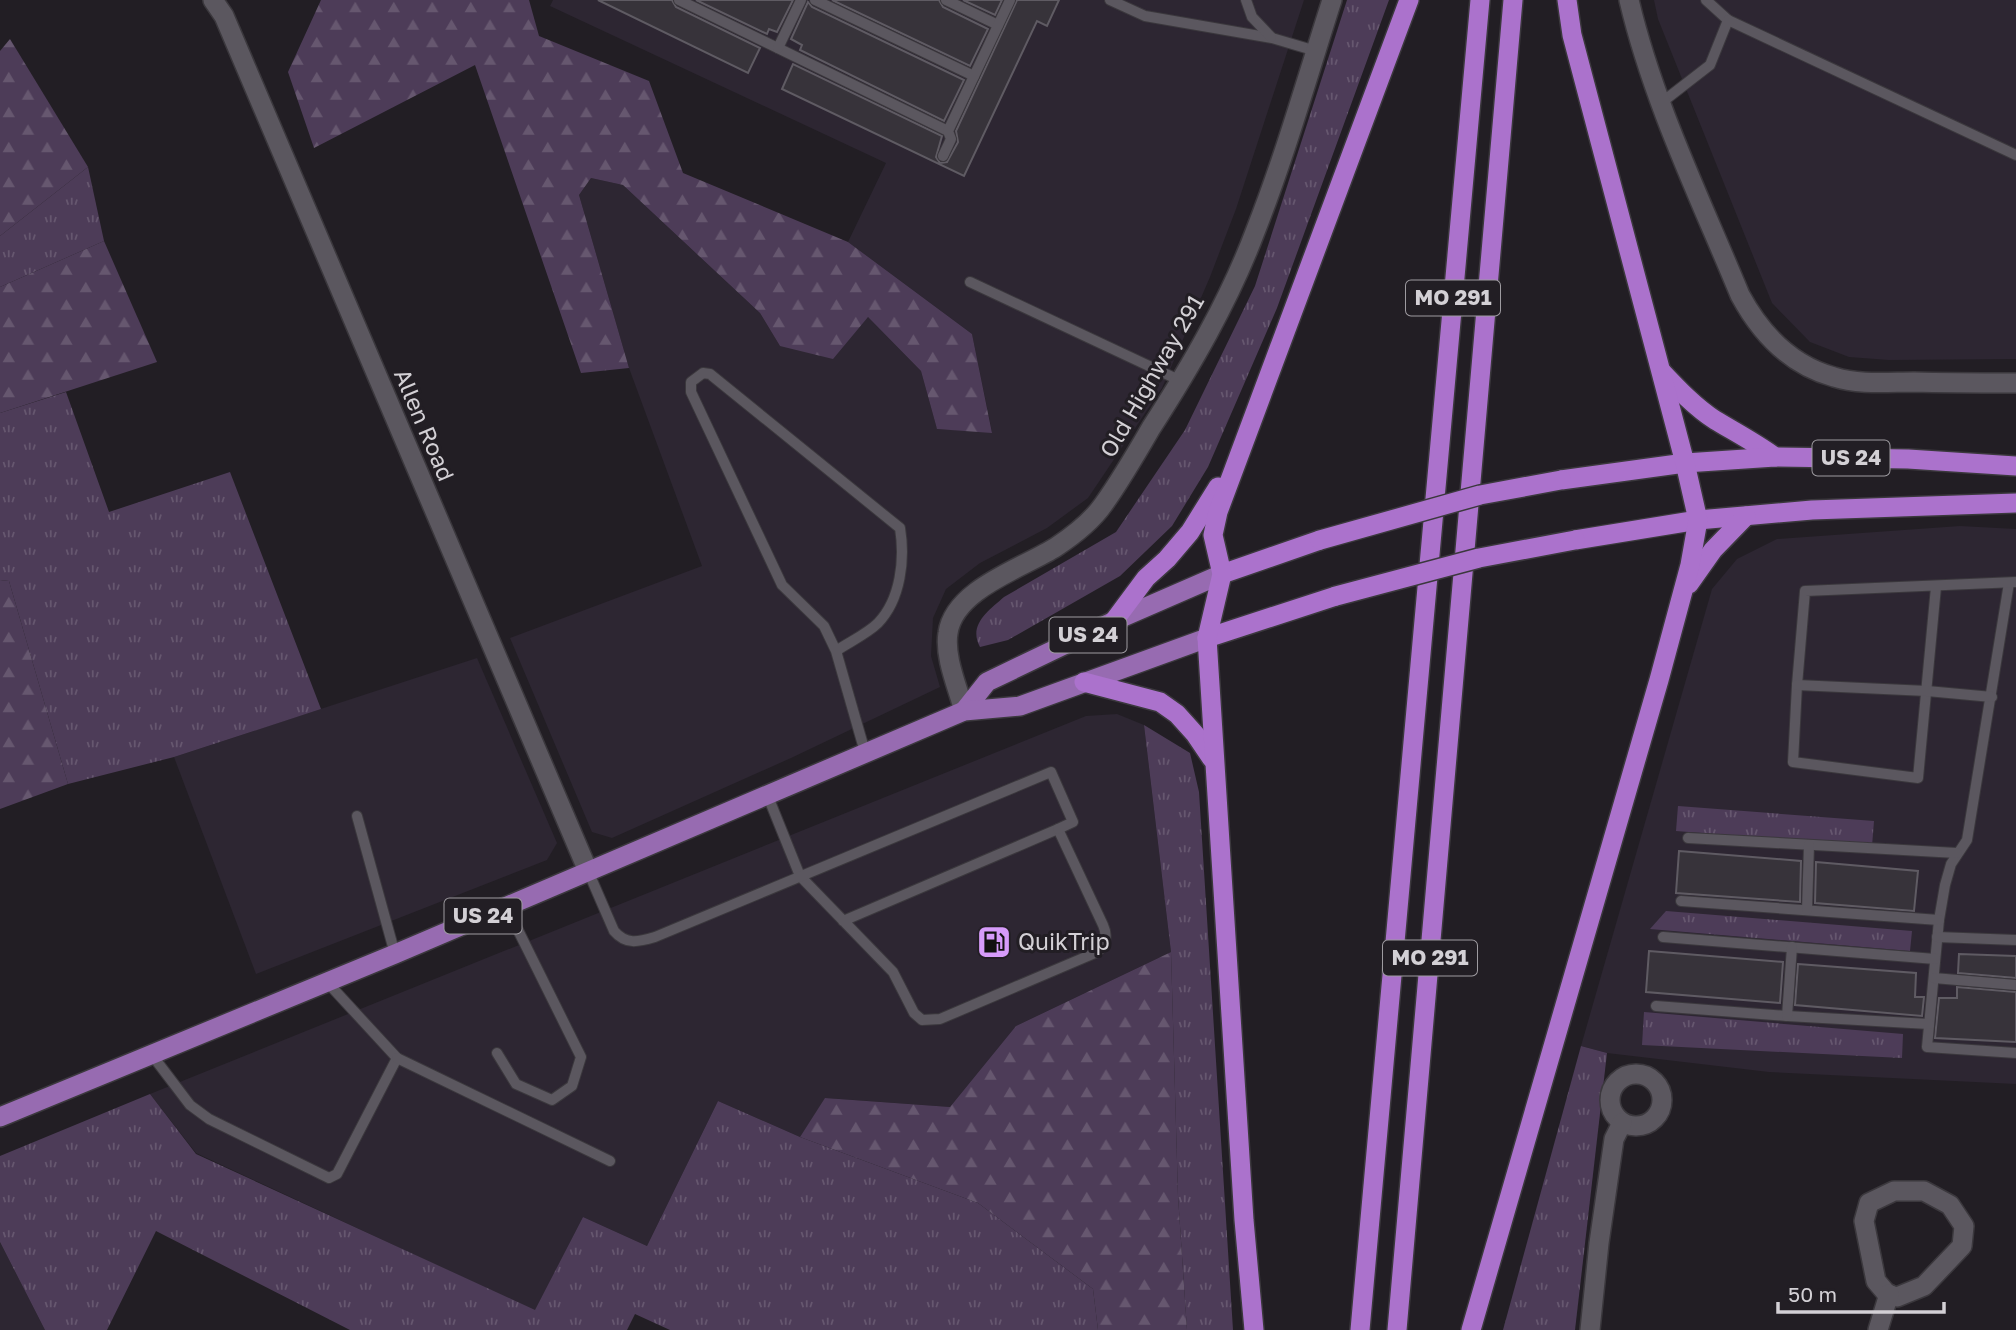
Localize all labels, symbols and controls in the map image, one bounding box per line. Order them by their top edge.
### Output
road number: MO 291 [1406,280,1500,316]
street label: Old Highway 291 [1093,289,1209,462]
street label: Allen Road [389,364,461,485]
road number: US 24 [1812,440,1890,476]
road number: US 24 [1050,618,1126,652]
road number: US 24 [444,898,522,934]
fuel station icon: QuikTrip [975,923,1013,961]
place label: QuikTrip [1018,927,1110,955]
road number: MO 291 [1383,940,1477,976]
scale bar [1778,1270,1944,1314]
text: 50 m [1788,1281,1837,1307]

